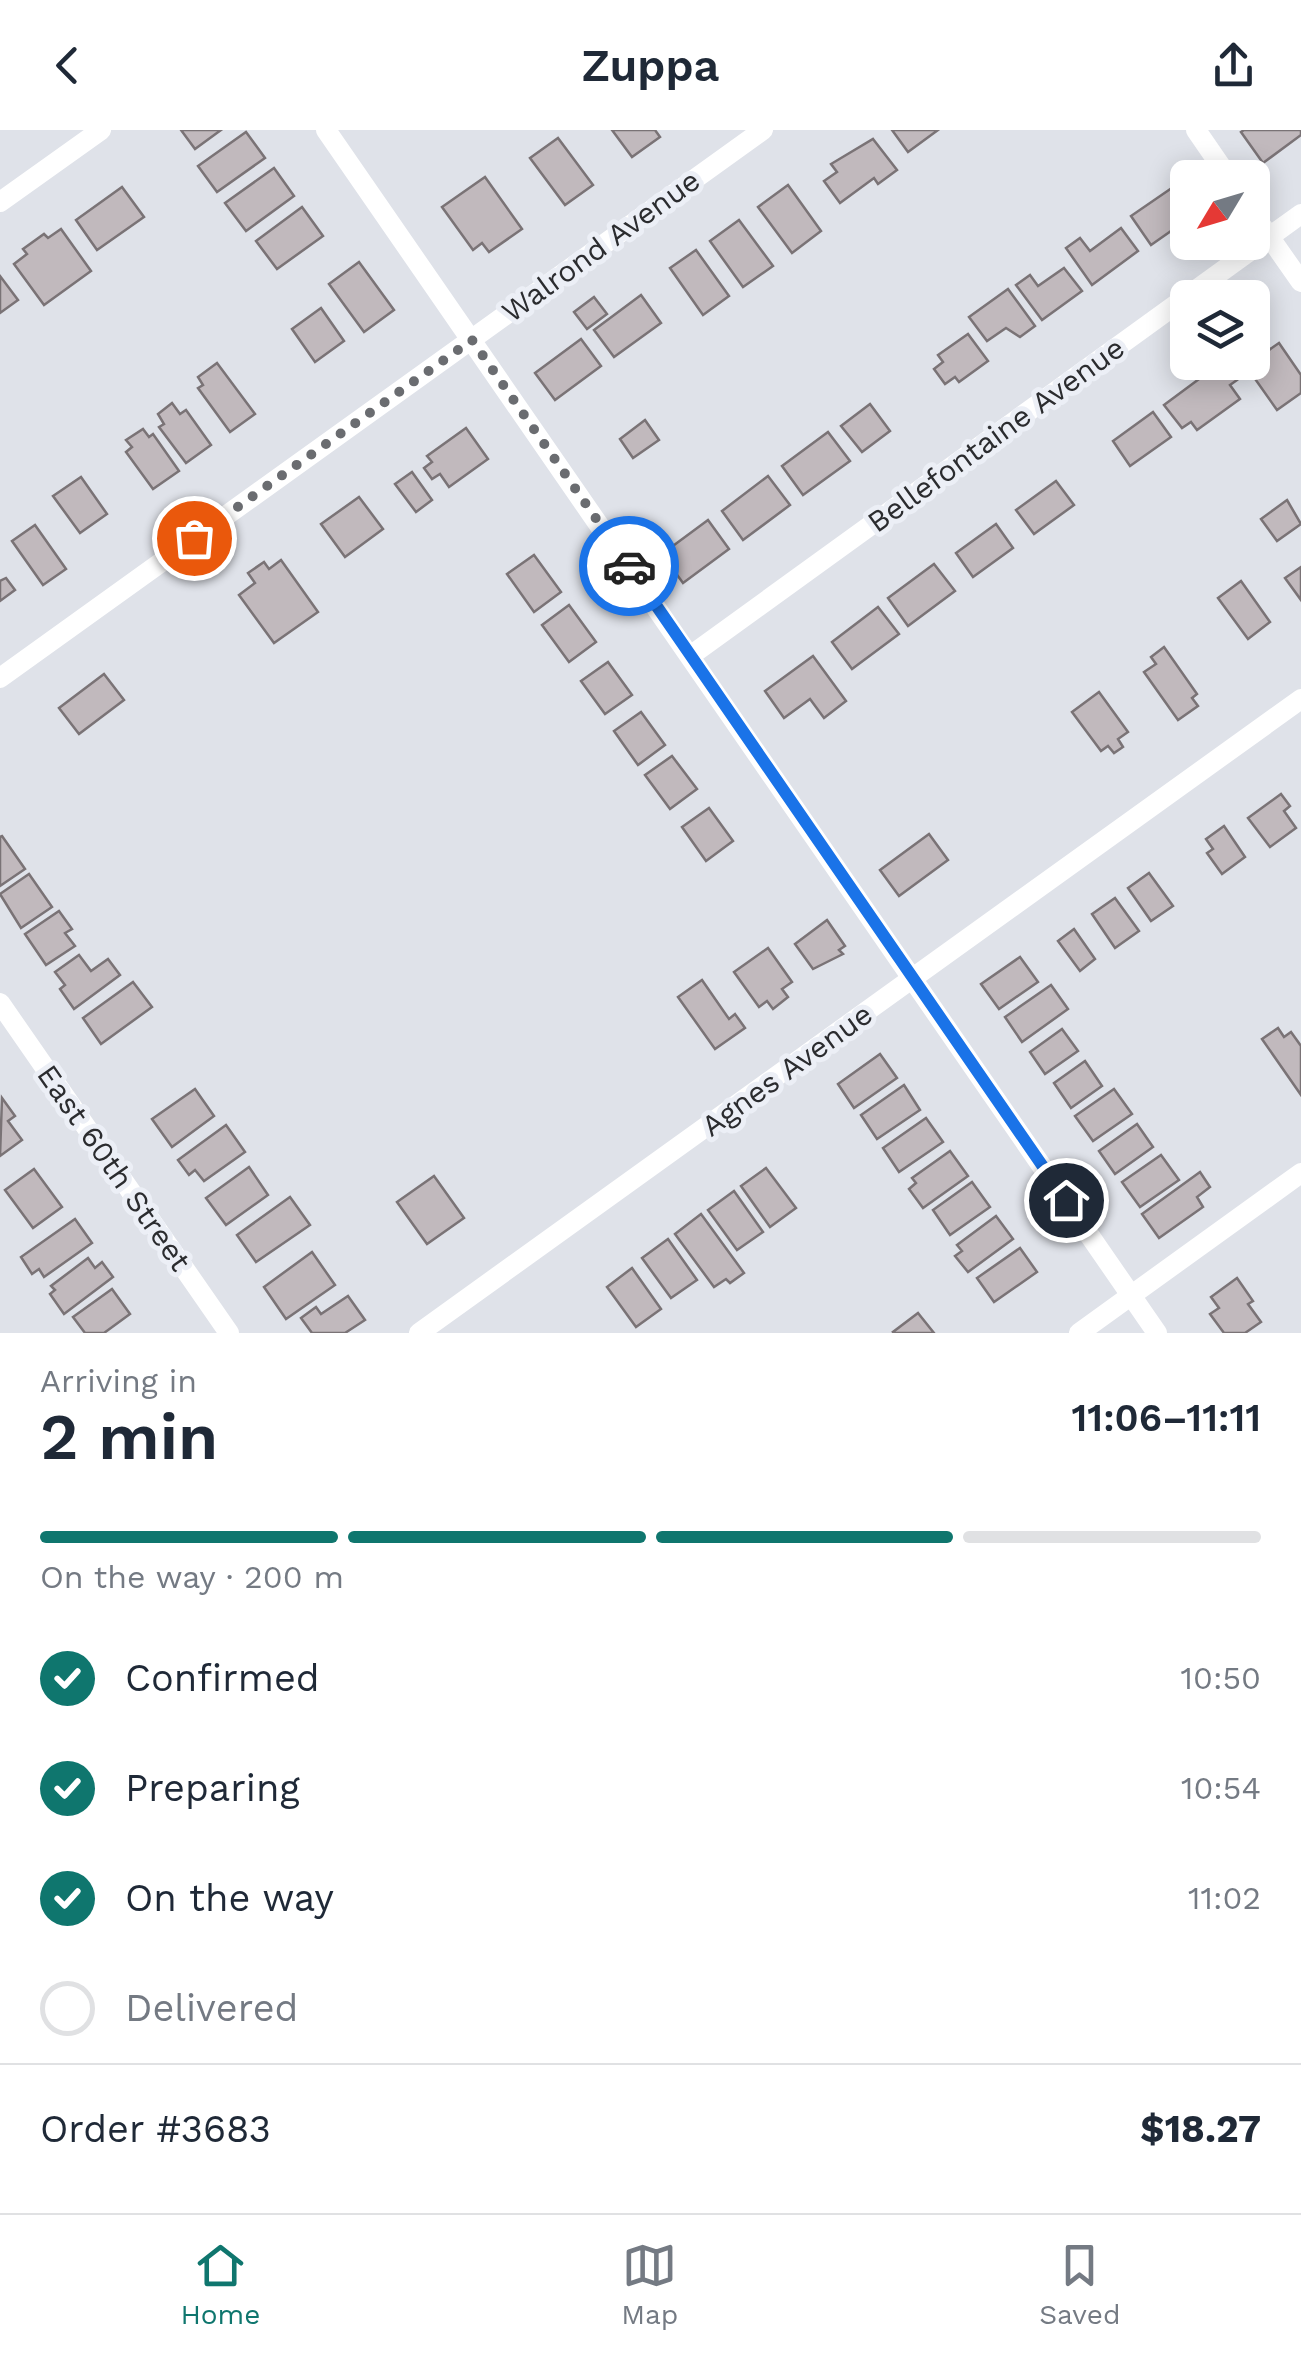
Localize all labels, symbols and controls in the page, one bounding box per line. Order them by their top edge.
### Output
icon: back [40,38,95,93]
icon: share [1206,38,1261,93]
text: Zuppa [582,39,719,92]
north arrow [1170,160,1270,260]
map controls [1170,160,1270,380]
street label: Walrond Avenue [495,162,706,329]
button: layers [1170,280,1270,380]
street label: Bellefontaine Avenue [861,330,1131,539]
pin [152,496,237,581]
icon: bag [167,511,222,566]
courier [579,516,679,616]
icon: car [602,539,657,594]
street label: Agnes Avenue [694,996,879,1143]
street label: East 60th Street [30,1058,199,1278]
pin [1024,1158,1109,1243]
icon: home [1039,1173,1094,1228]
text: Arriving in [40,1362,197,1400]
text: 11:06–11:11 [1072,1396,1261,1440]
text: 2 min [40,1399,218,1475]
text: On the way · 200 m [40,1558,344,1596]
icon: check [40,1651,95,1706]
text: Confirmed [125,1656,320,1700]
text: 10:50 [1181,1659,1261,1697]
icon: check [40,1761,95,1816]
text: Preparing [125,1766,300,1810]
text: 10:54 [1181,1769,1261,1807]
icon: check [40,1871,95,1926]
text: On the way [125,1876,334,1920]
text: 11:02 [1188,1879,1261,1917]
text: Delivered [125,1986,298,2030]
text: Order #3683 [40,2107,271,2151]
text: $18.27 [1140,2107,1261,2151]
tab: Home [180,2238,260,2331]
tab: Map [621,2238,678,2331]
tab: Saved [1039,2238,1121,2331]

